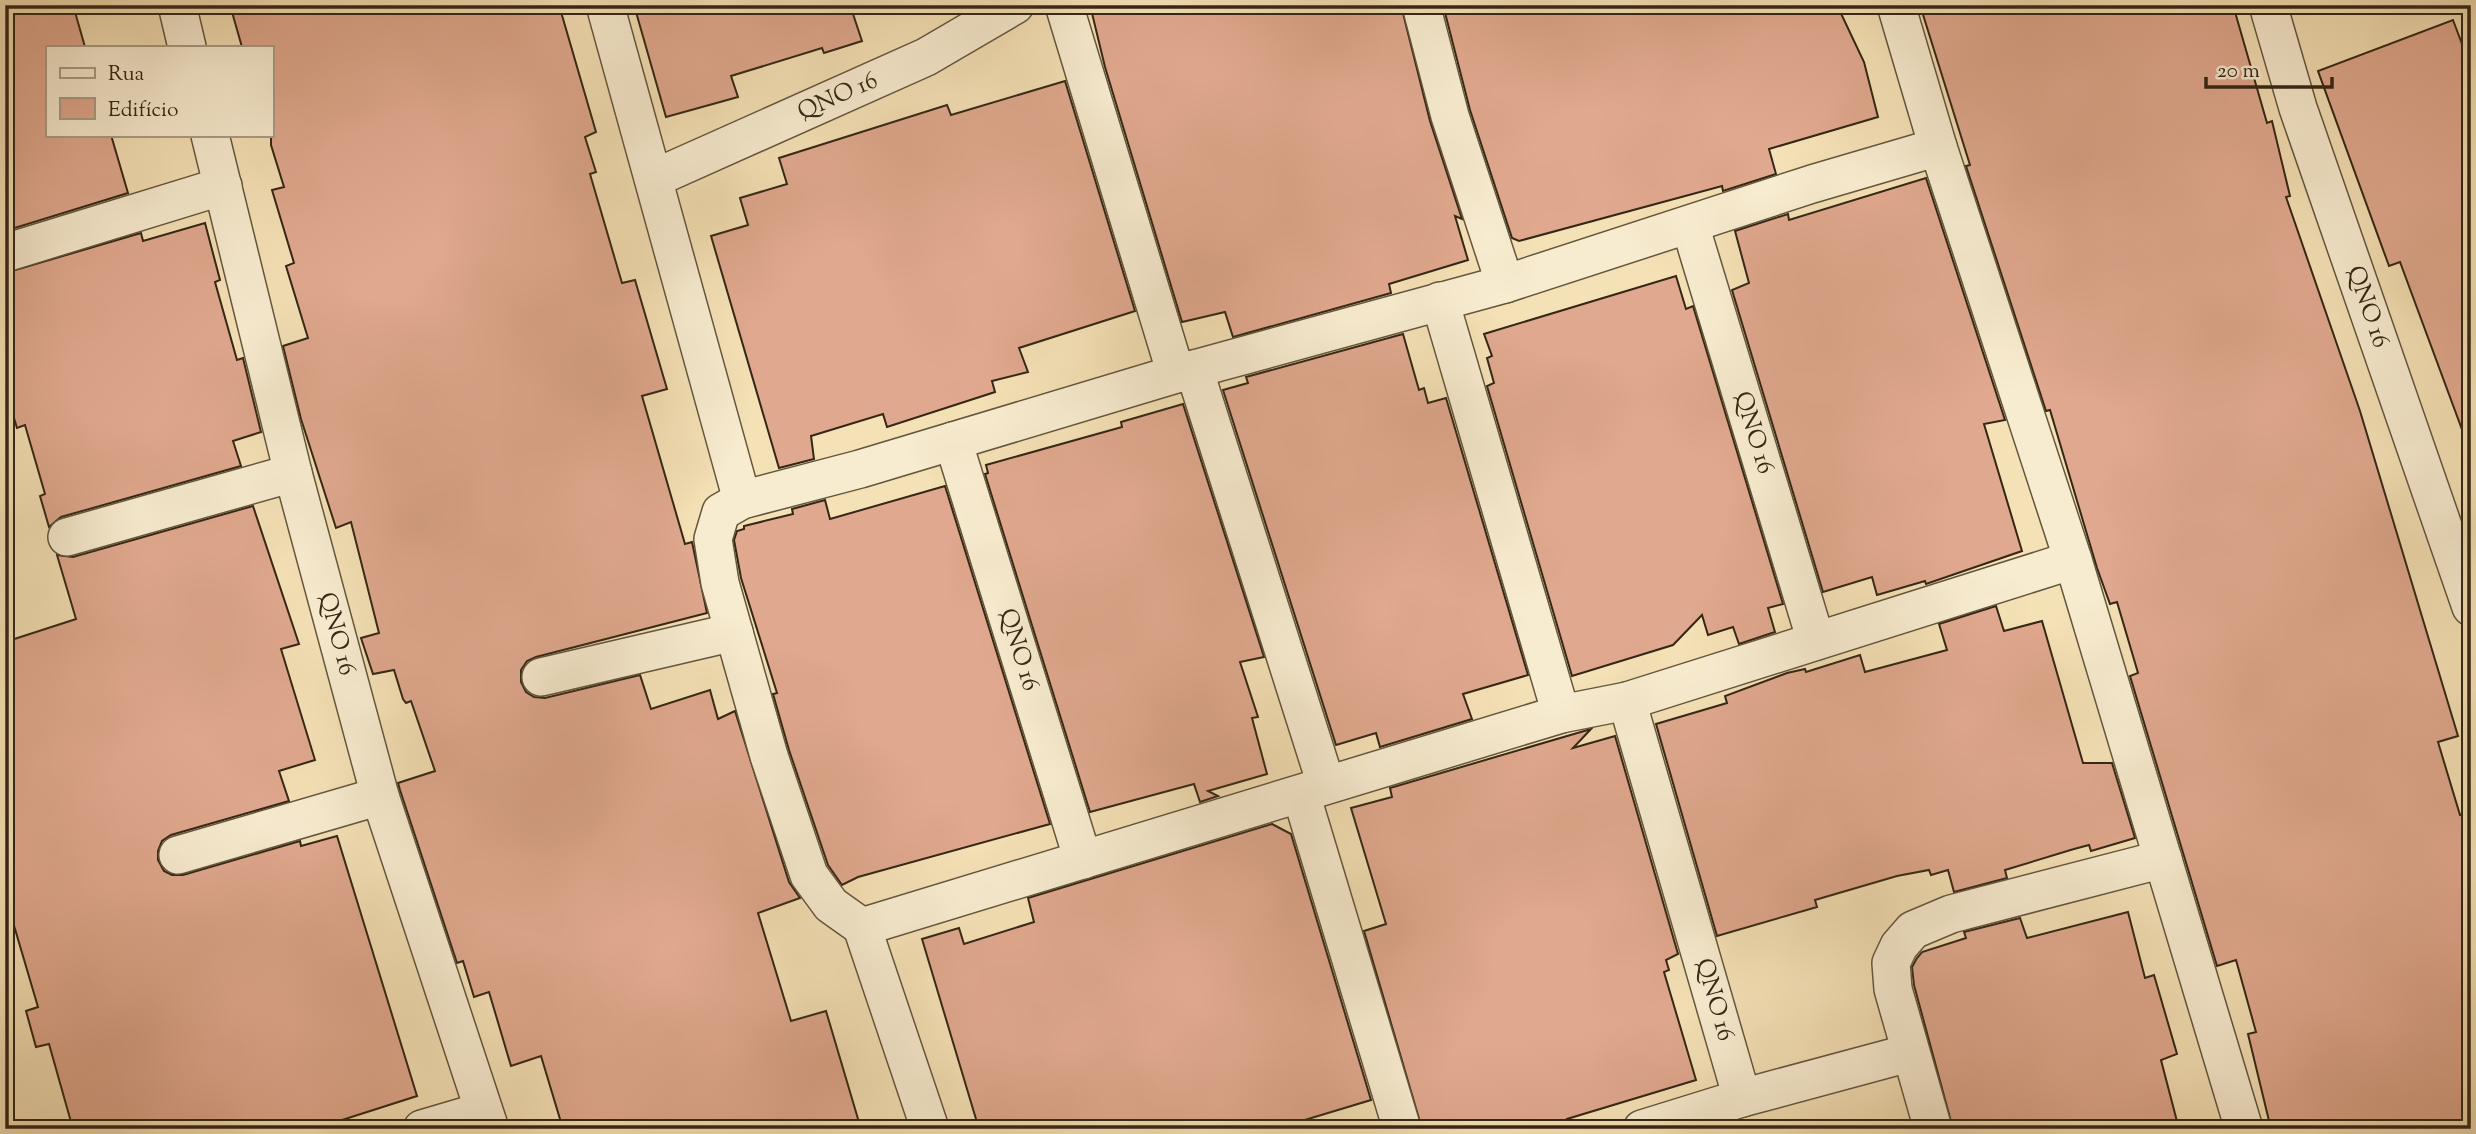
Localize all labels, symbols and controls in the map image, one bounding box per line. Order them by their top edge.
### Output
legend [46,46,273,136]
scale bar [2206,46,2332,90]
text: 20 m [2217,57,2260,87]
text: Rua [108,60,145,90]
street label: QNO 16 [792,64,884,130]
text: Edifício [108,96,178,126]
street label: QNO 16 [2337,261,2397,353]
street label: QNO 16 [1724,388,1782,478]
street label: QNO 16 [309,589,363,679]
street label: QNO 16 [989,605,1047,695]
street label: QNO 16 [1686,955,1742,1045]

